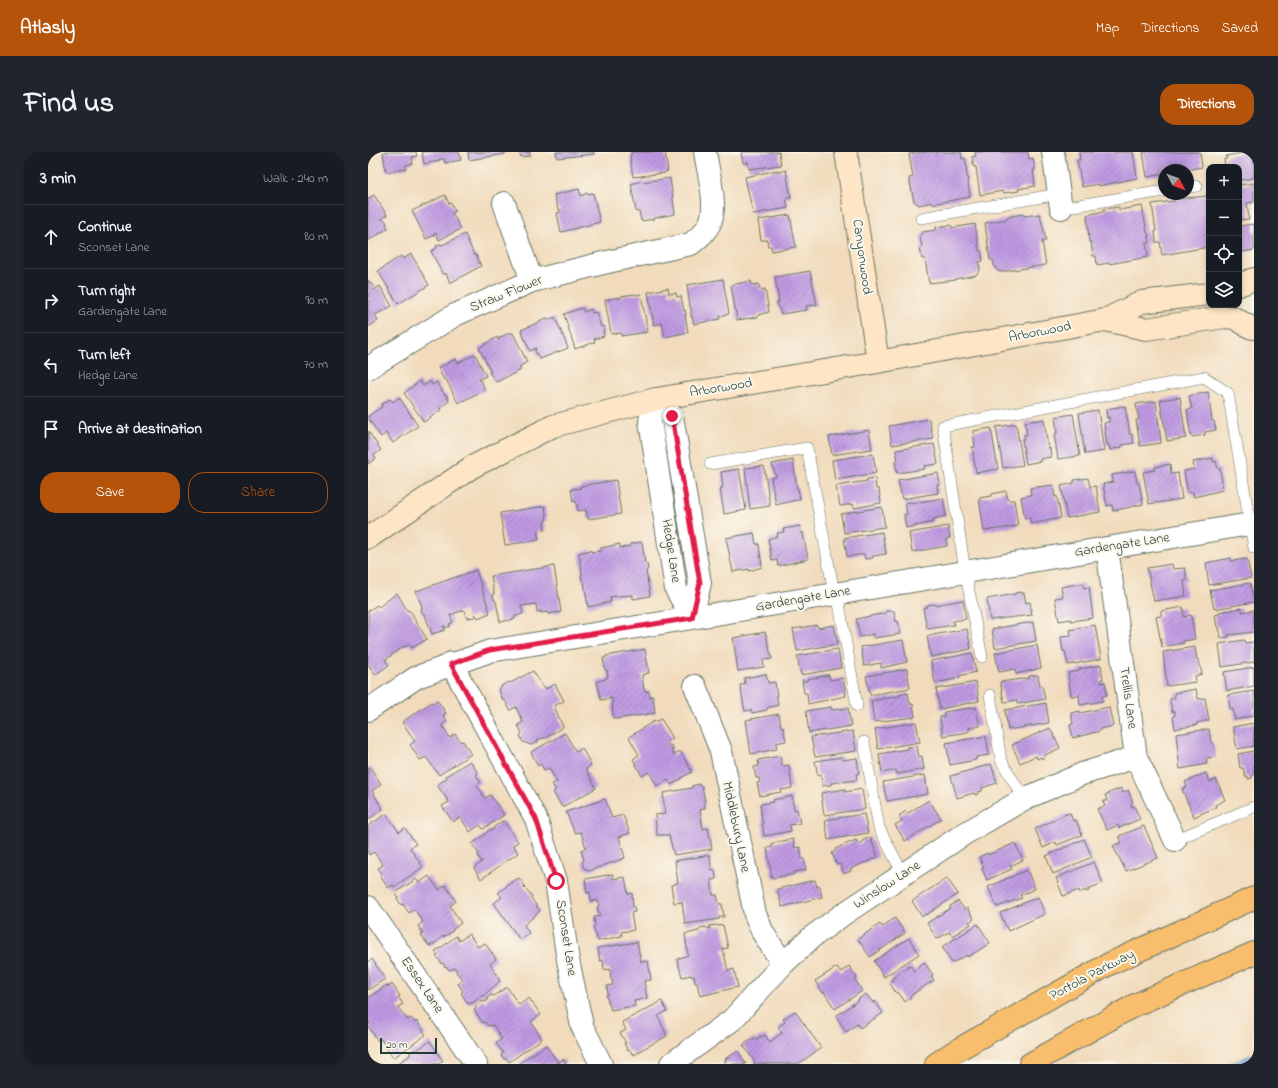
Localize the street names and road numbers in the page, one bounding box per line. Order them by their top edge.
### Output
street label: Canyonwood [845,218,878,296]
street label: Straw Flower [466,270,546,318]
street label: Arborwood [1007,316,1073,348]
street label: Arborwood [688,373,754,403]
street label: Hedge Lane [655,518,687,585]
street label: Gardengate Lane [1073,527,1172,564]
street label: Gardengate Lane [754,580,853,619]
street label: Trellis Lane [1113,666,1143,731]
street label: Middlebury Lane [715,780,756,875]
street label: Winslow Lane [849,855,925,915]
street label: Sconset Lane [550,898,582,978]
street label: Portola Parkway [1046,944,1139,1007]
street label: Essex Lane [395,952,449,1018]

